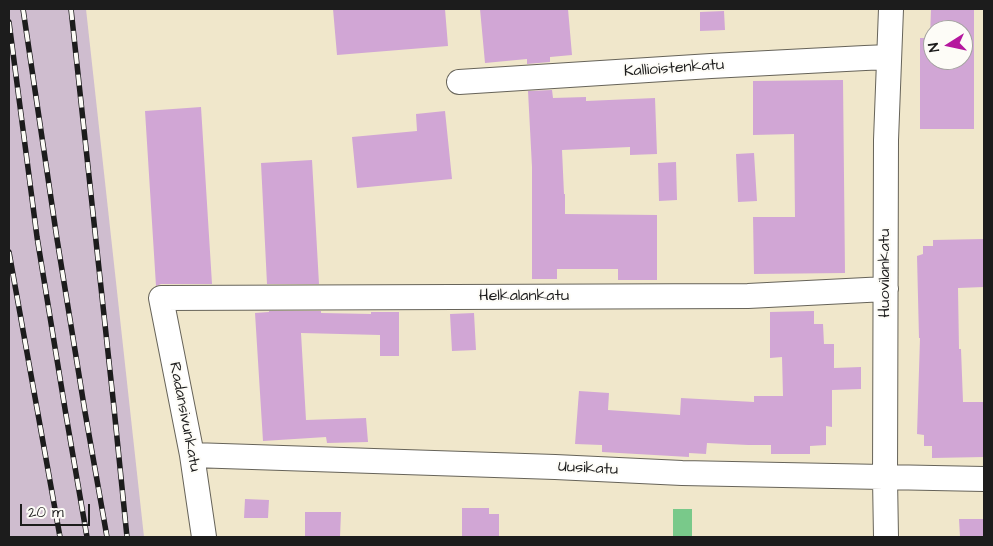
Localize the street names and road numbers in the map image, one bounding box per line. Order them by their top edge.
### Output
street label: Kallioistenkatu [623,56,725,82]
street label: Huovilankatu [876,229,896,317]
street label: Helkalankatu [479,287,569,307]
street label: Radansivunkatu [164,361,204,473]
street label: Uusikatu [557,458,619,480]

